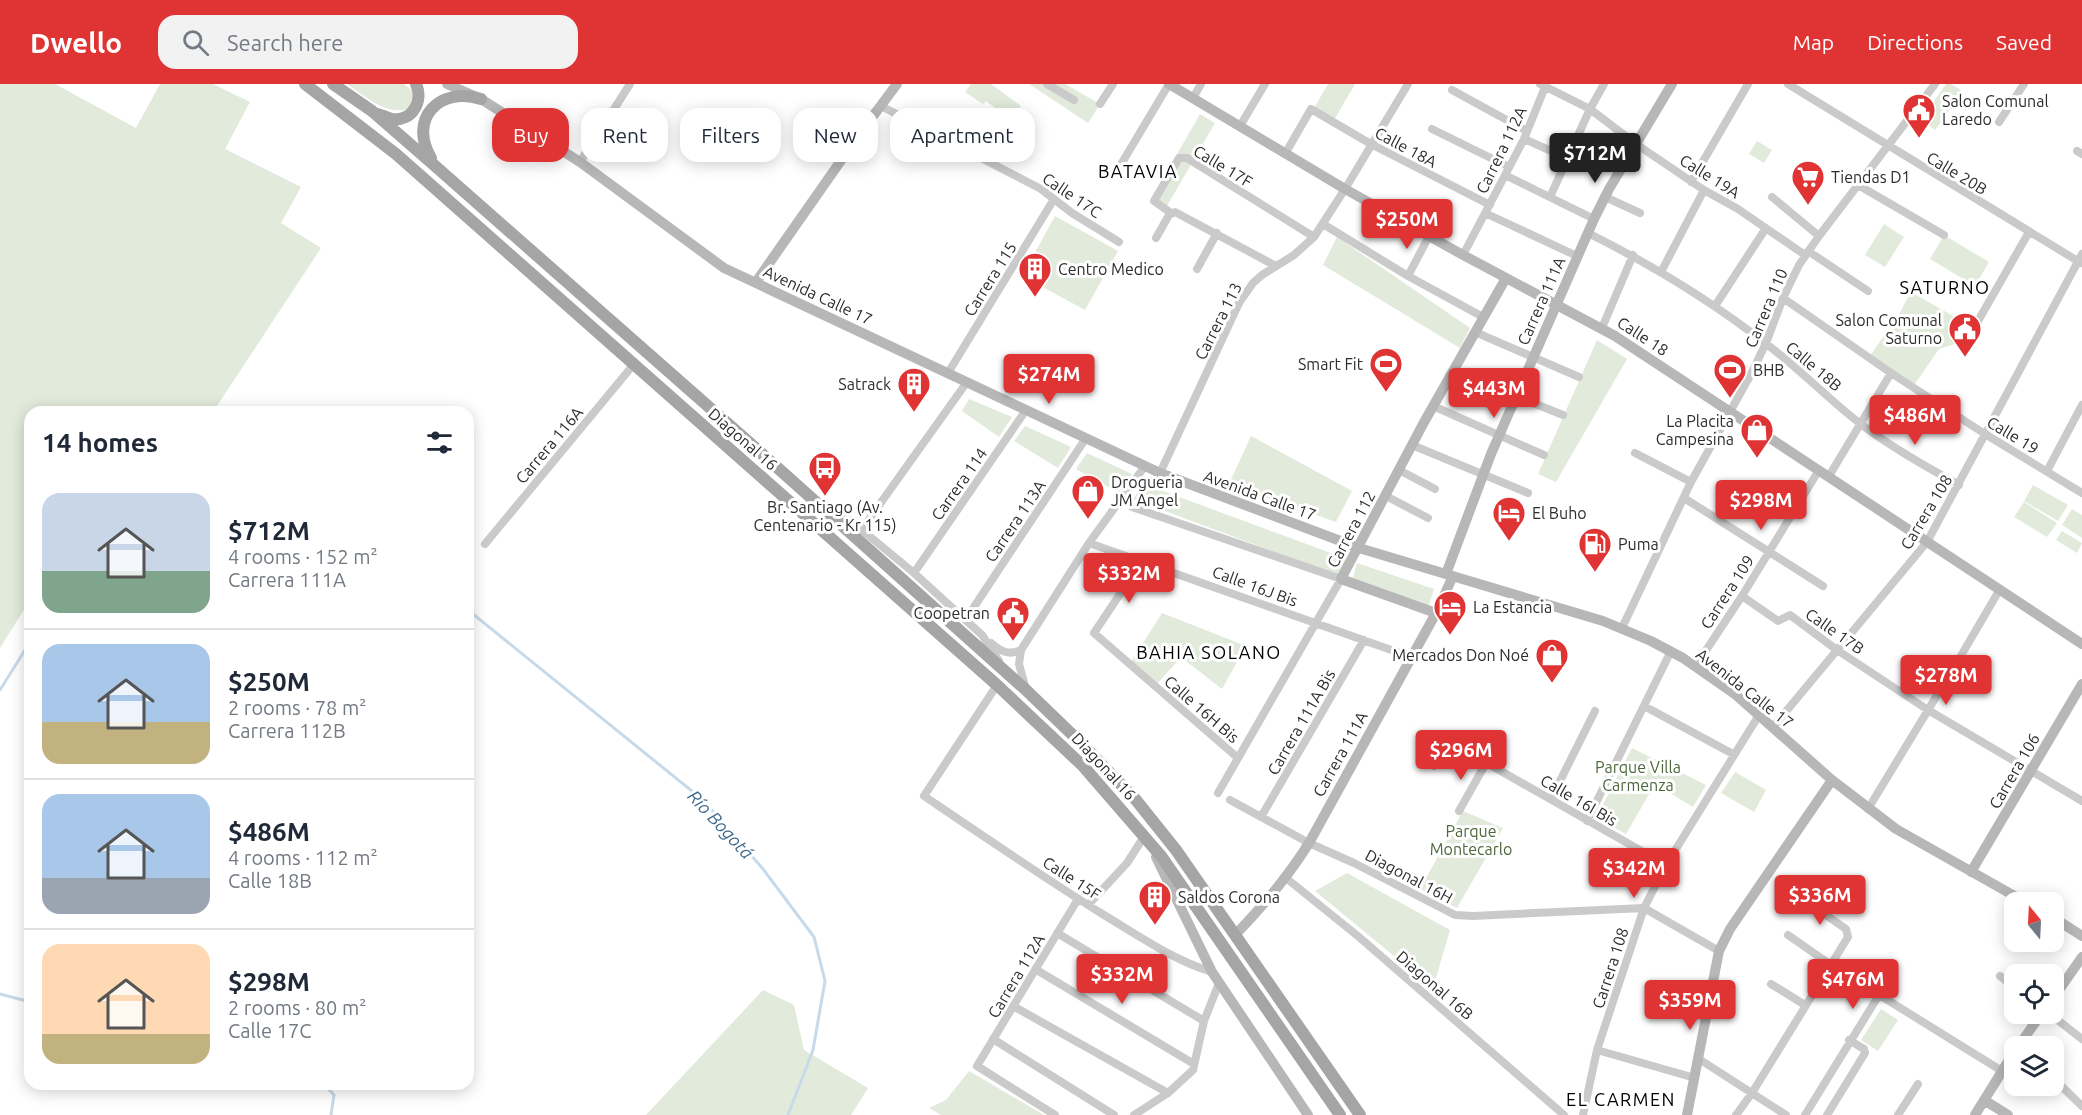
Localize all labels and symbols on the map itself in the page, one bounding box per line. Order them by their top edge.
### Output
public building icon: Salon Comunal Laredo [1901,92,1937,139]
place label: Salon Comunal Laredo [1942,92,2049,128]
street label: Carrera 112A [1472,103,1530,196]
street label: Calle 18A [1372,123,1440,171]
pin: $712M [1553,133,1637,184]
street label: Calle 17F [1190,141,1256,191]
street label: Calle 20B [1924,148,1990,198]
street label: Calle 19A [1677,151,1744,202]
supermarket icon: Tiendas D1 [1790,159,1826,206]
district label: BATAVIA [1098,161,1178,181]
place label: Tiendas D1 [1831,168,1911,186]
street label: Calle 17C [1039,169,1105,221]
pin: $250M [1365,199,1449,250]
street label: Carrera 115 [960,239,1020,319]
building icon: Centro Medico [1017,251,1053,298]
street label: Carrera 111A [1514,254,1569,348]
place label: Centro Medico [1058,260,1164,278]
street label: Avenida Calle 17 [761,262,875,328]
street label: Carrera 110 [1741,266,1791,350]
district label: SATURNO [1900,277,1991,297]
street label: Carrera 113 [1191,279,1245,363]
place label: Salon Comunal Saturno [1835,311,1942,347]
public building icon: Salon Comunal Saturno [1947,311,1983,358]
street label: Calle 18 [1614,313,1672,359]
street label: Calle 18B [1782,338,1846,394]
sports icon: Smart Fit [1368,346,1404,393]
sports icon: BHB [1712,352,1748,399]
pin: $274M [1007,354,1091,405]
place label: Smart Fit [1298,355,1364,373]
place label: BHB [1753,361,1784,379]
building icon: Satrack [896,366,932,413]
pin: $443M [1452,368,1536,419]
place label: Satrack [838,375,891,393]
pin: $486M [1873,395,1957,446]
street label: Carrera 116A [512,403,587,487]
street label: Diagonal 16 [705,404,781,474]
place label: La Placita Campesina [1656,412,1734,448]
shop icon: La Placita Campesina [1739,412,1775,459]
street label: Calle 19 [1984,413,2042,457]
street label: Carrera 114 [928,444,990,524]
bus stop icon: Br. Santiago (Av. Centenario - Kr 115) [807,450,843,497]
street label: Avenida Calle 17 [1201,466,1319,524]
street label: Carrera 108 [1897,471,1955,553]
shop icon: Drogueria JM Angel [1070,473,1106,520]
place label: Drogueria JM Angel [1111,473,1183,509]
street label: Carrera 113A [981,476,1049,565]
pin: $298M [1719,480,1803,531]
street label: Carrera 112 [1323,488,1379,570]
hotel icon: El Buho [1491,495,1527,542]
place label: Br. Santiago (Av. Centenario - Kr 115) [753,498,897,535]
place label: El Buho [1532,504,1587,522]
fuel station icon: Puma [1577,526,1613,573]
place label: Puma [1618,535,1659,553]
street label: Carrera 109 [1697,552,1757,632]
pin: $332M [1087,553,1171,604]
street label: Calle 16J Bis [1210,562,1300,610]
hotel icon: La Estancia [1432,589,1468,636]
public building icon: Coopetran [995,595,1031,642]
place label: La Estancia [1473,598,1552,616]
place label: Coopetran [914,604,990,622]
street label: Calle 17B [1802,604,1868,658]
shop icon: Mercados Don Noé [1534,637,1570,684]
district label: BAHIA SOLANO [1136,642,1282,662]
street label: Avenida Calle 17 [1693,645,1797,731]
place label: Mercados Don Noé [1392,646,1529,664]
pin: $278M [1904,655,1988,706]
street label: Carrera 111A Bis [1263,666,1339,778]
street label: Calle 16H Bis [1161,672,1243,746]
street label: Carrera 111A [1309,708,1371,800]
street label: Diagonal 16 [1068,729,1140,803]
pin: $296M [1419,730,1503,781]
street label: Carrera 106 [1985,730,2043,812]
park label: Parque Villa Carmenza [1595,758,1681,794]
street label: Calle 16I Bis [1537,771,1621,829]
water label: Río Bogotá [684,786,758,863]
park label: Parque Montecarlo [1430,822,1512,858]
street label: Diagonal 16H [1362,845,1456,907]
pin: $342M [1592,848,1676,899]
street label: Calle 15F [1040,853,1104,903]
pin: $336M [1778,875,1862,926]
building icon: Saldos Corona [1137,879,1173,926]
place label: Saldos Corona [1178,888,1280,906]
north arrow [2004,892,2064,952]
street label: Carrera 108 [1588,925,1632,1011]
street label: Carrera 112A [984,930,1048,1021]
street label: Diagonal 16B [1393,947,1477,1023]
pin: $332M [1080,954,1164,1005]
pin: $476M [1811,959,1895,1010]
pin: $359M [1648,980,1732,1031]
district label: EL CARMEN [1566,1089,1676,1109]

